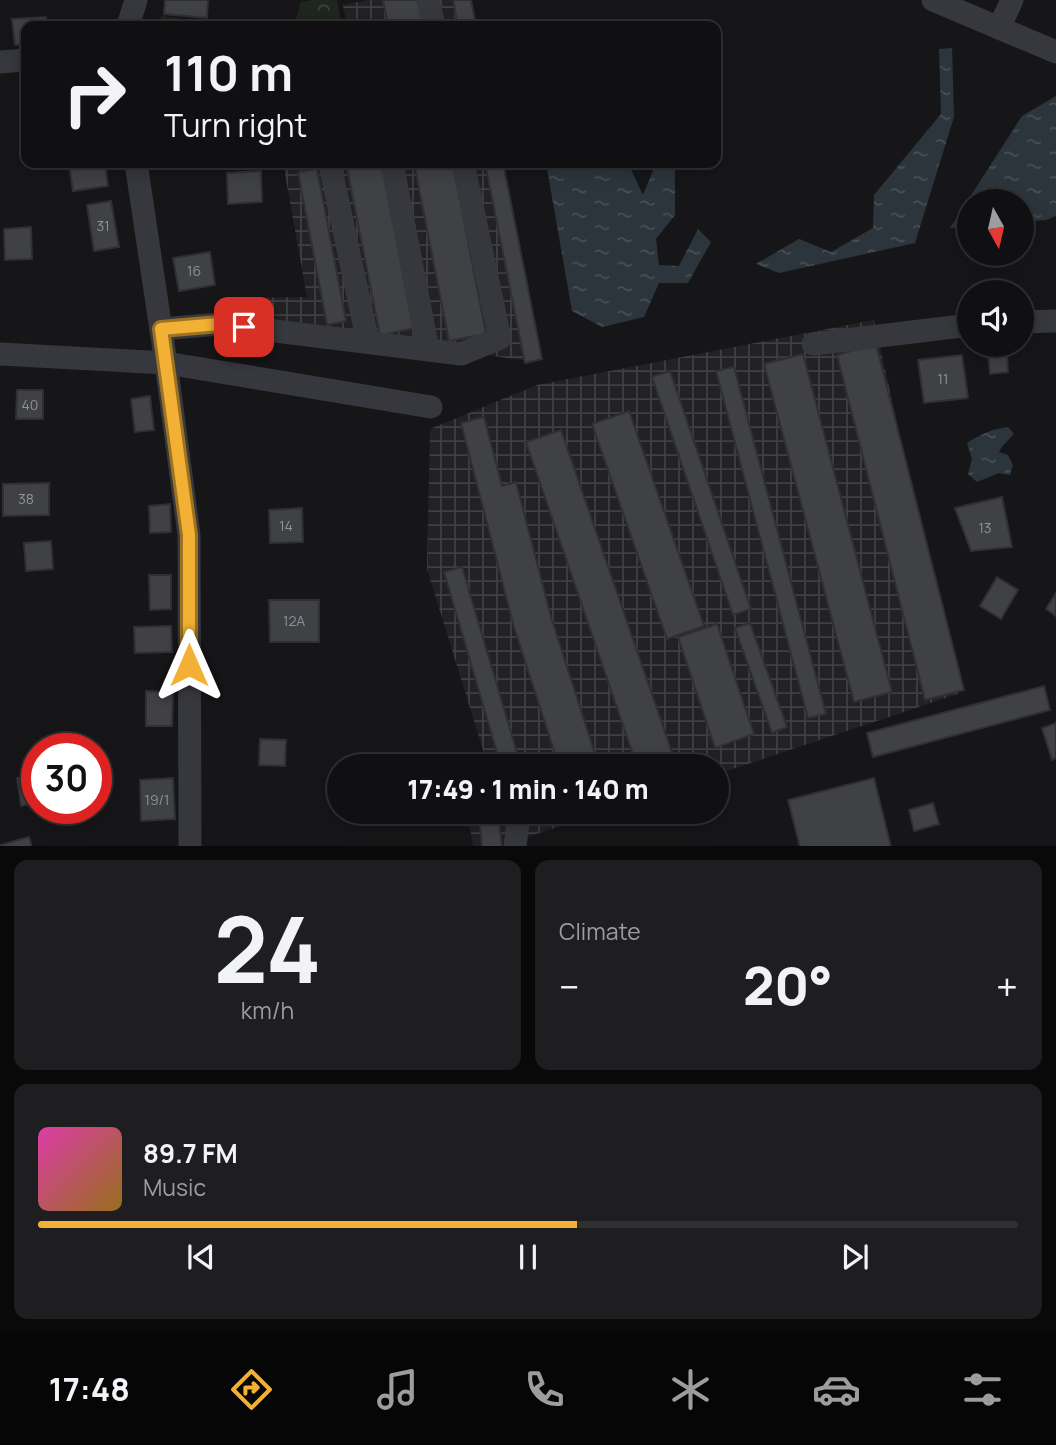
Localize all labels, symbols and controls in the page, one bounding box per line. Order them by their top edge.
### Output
text: 110 m [164,39,293,106]
icon: right [49,49,140,140]
text: Turn right [164,103,307,147]
north arrow [957,189,1034,266]
map controls [957,189,1034,357]
house number: 31 [96,216,110,235]
house number: 16 [187,261,201,280]
button: sound [957,280,1034,357]
pin [214,297,274,357]
icon: arrive [225,308,263,346]
house number: 11 [938,369,948,388]
house number: 40 [22,395,38,414]
house number: 38 [18,489,34,508]
house number: 14 [279,516,293,535]
house number: 13 [978,518,992,537]
house number: 12А [283,611,305,630]
position arrow [152,628,226,702]
speed limit sign: 30 [21,733,112,824]
text: 17:49 · 1 min · 140 m [407,771,649,807]
house number: 19/1 [144,790,170,809]
text: 24 [214,886,321,1010]
text: Climate [559,915,641,947]
text: 20° [743,950,833,1021]
text: − [559,960,580,1012]
text: + [996,960,1018,1012]
text: km/h [241,994,294,1026]
text: 89.7 FM [143,1135,238,1171]
text: Music [143,1171,206,1203]
icon: previous [182,1238,220,1276]
icon: pause [509,1238,547,1276]
icon: next [836,1238,874,1276]
icon: directions [227,1365,276,1414]
icon: music [373,1365,422,1414]
icon: phone [520,1365,569,1414]
icon: climate [666,1365,715,1414]
icon: car [812,1365,861,1414]
icon: filters [958,1365,1007,1414]
text: 17:48 [49,1367,130,1411]

